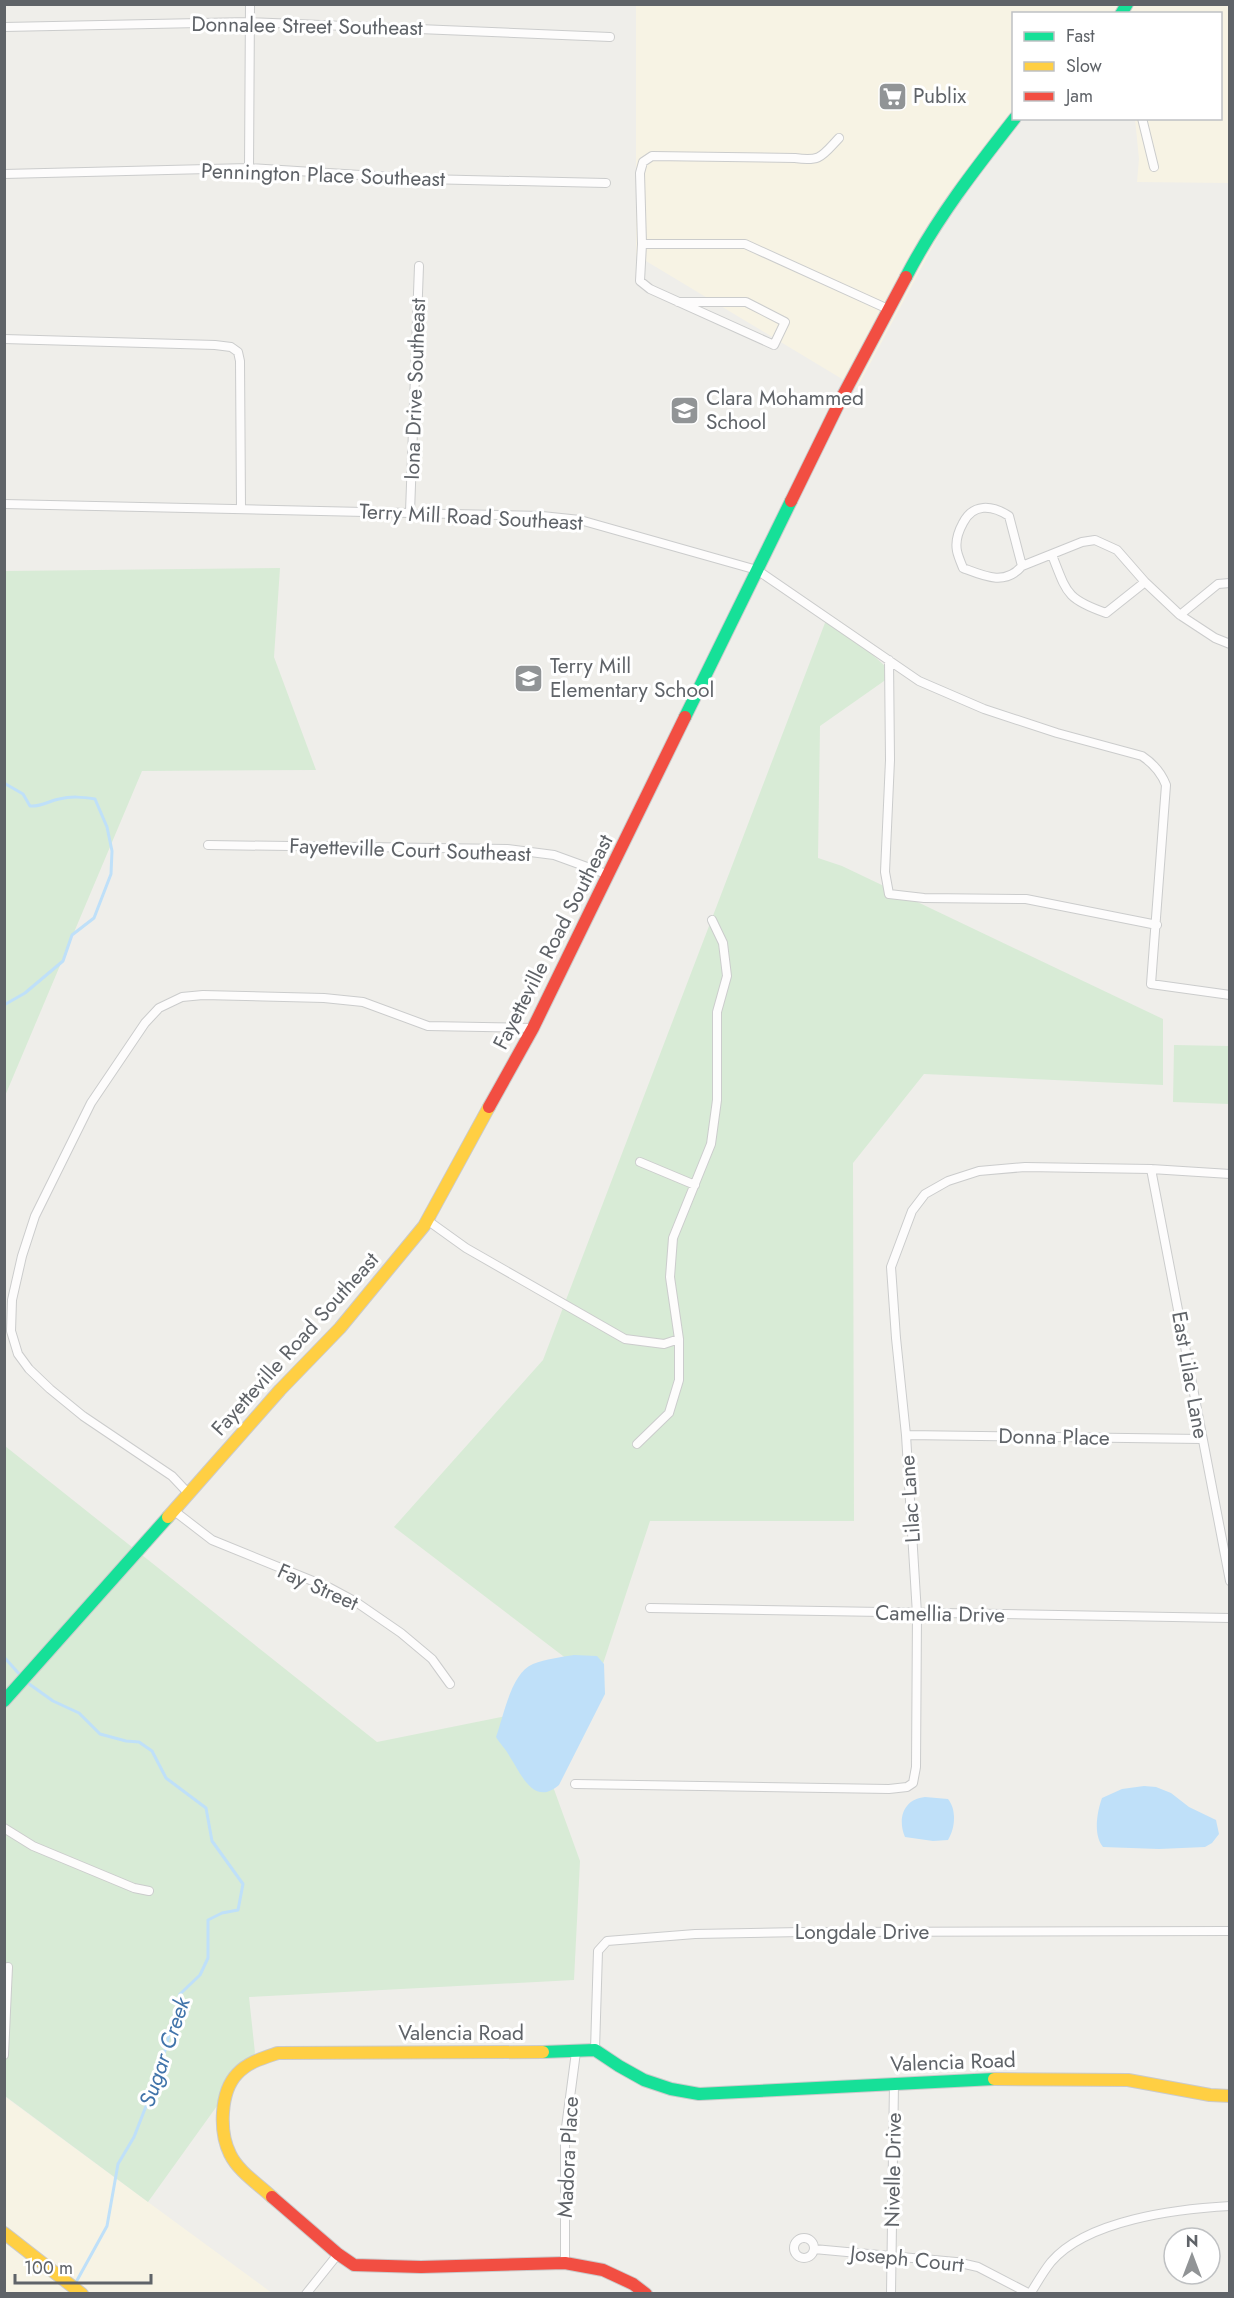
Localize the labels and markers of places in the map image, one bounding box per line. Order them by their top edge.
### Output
supermarket icon: Publix [876,80,908,112]
place label: Publix [913,81,966,111]
place label: Clara Mohammed School [706,383,864,437]
school or university icon: Clara Mohammed School [669,394,701,426]
place label: Terry Mill Elementary School [550,651,714,705]
school or university icon: Terry Mill Elementary School [513,662,545,694]

